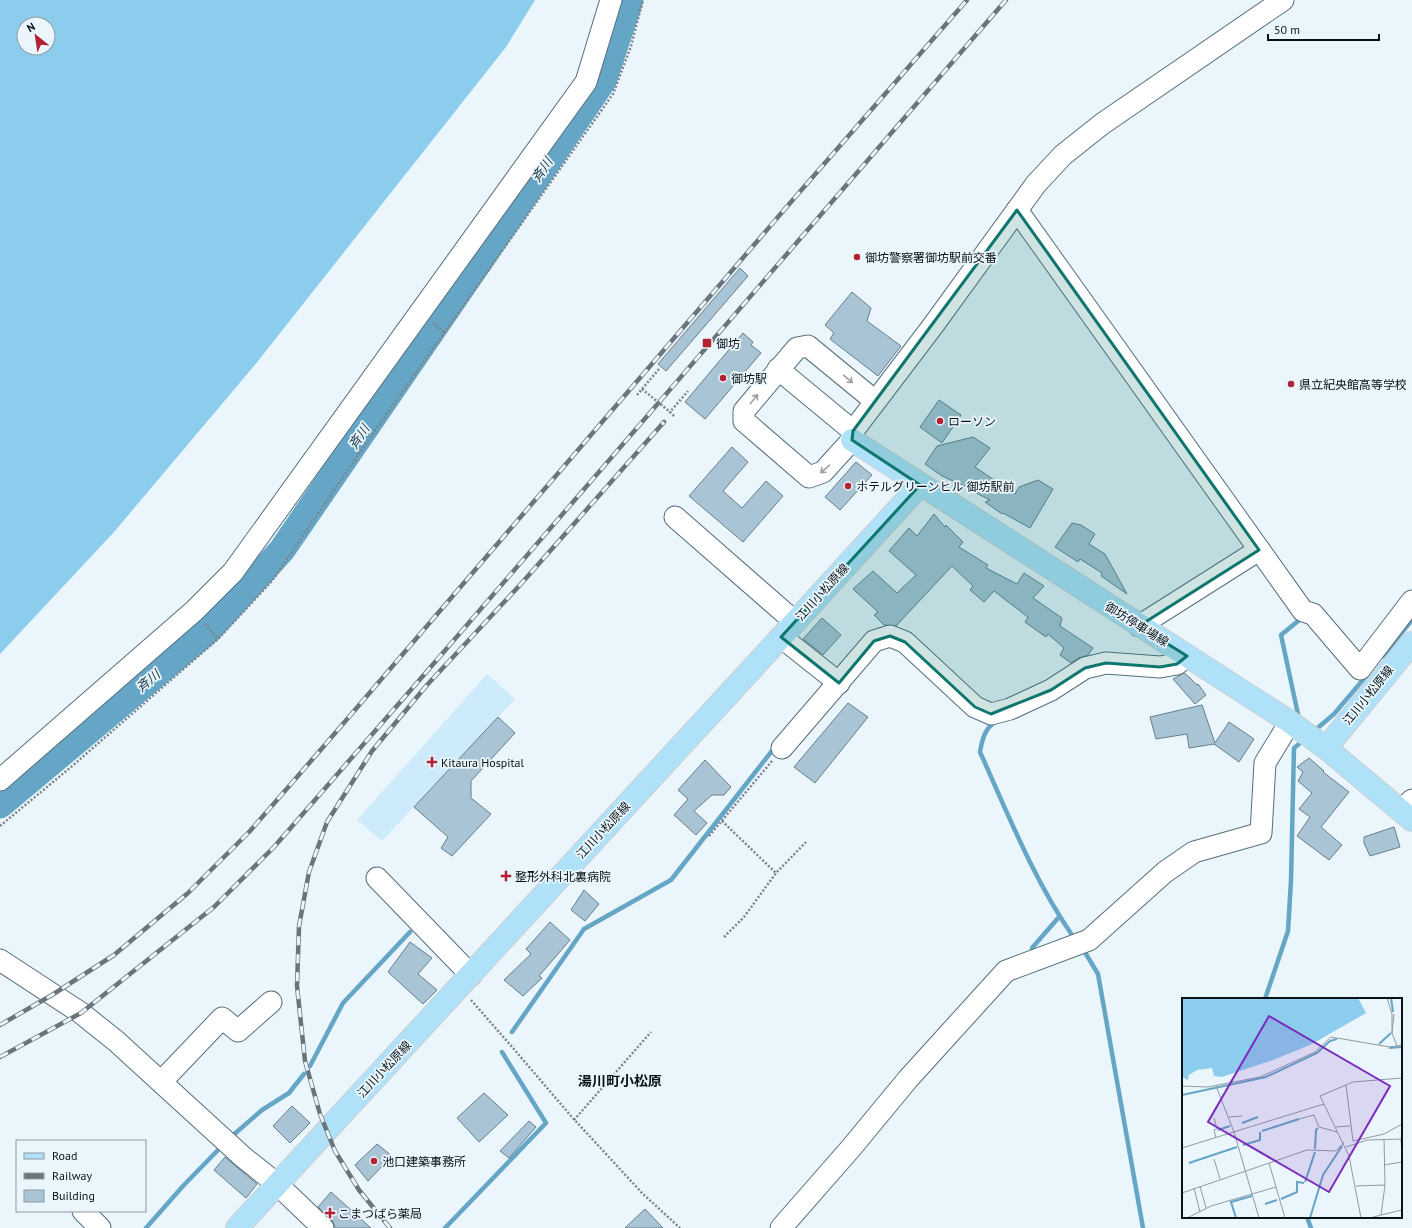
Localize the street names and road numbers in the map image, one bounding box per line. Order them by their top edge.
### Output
street label: 江川小松原線 [792,560,852,624]
street label: 御坊停車場線 [1102,599,1172,649]
street label: 江川小松原線 [1340,662,1396,728]
street label: 江川小松原線 [573,799,633,861]
street label: 江川小松原線 [354,1038,414,1100]

